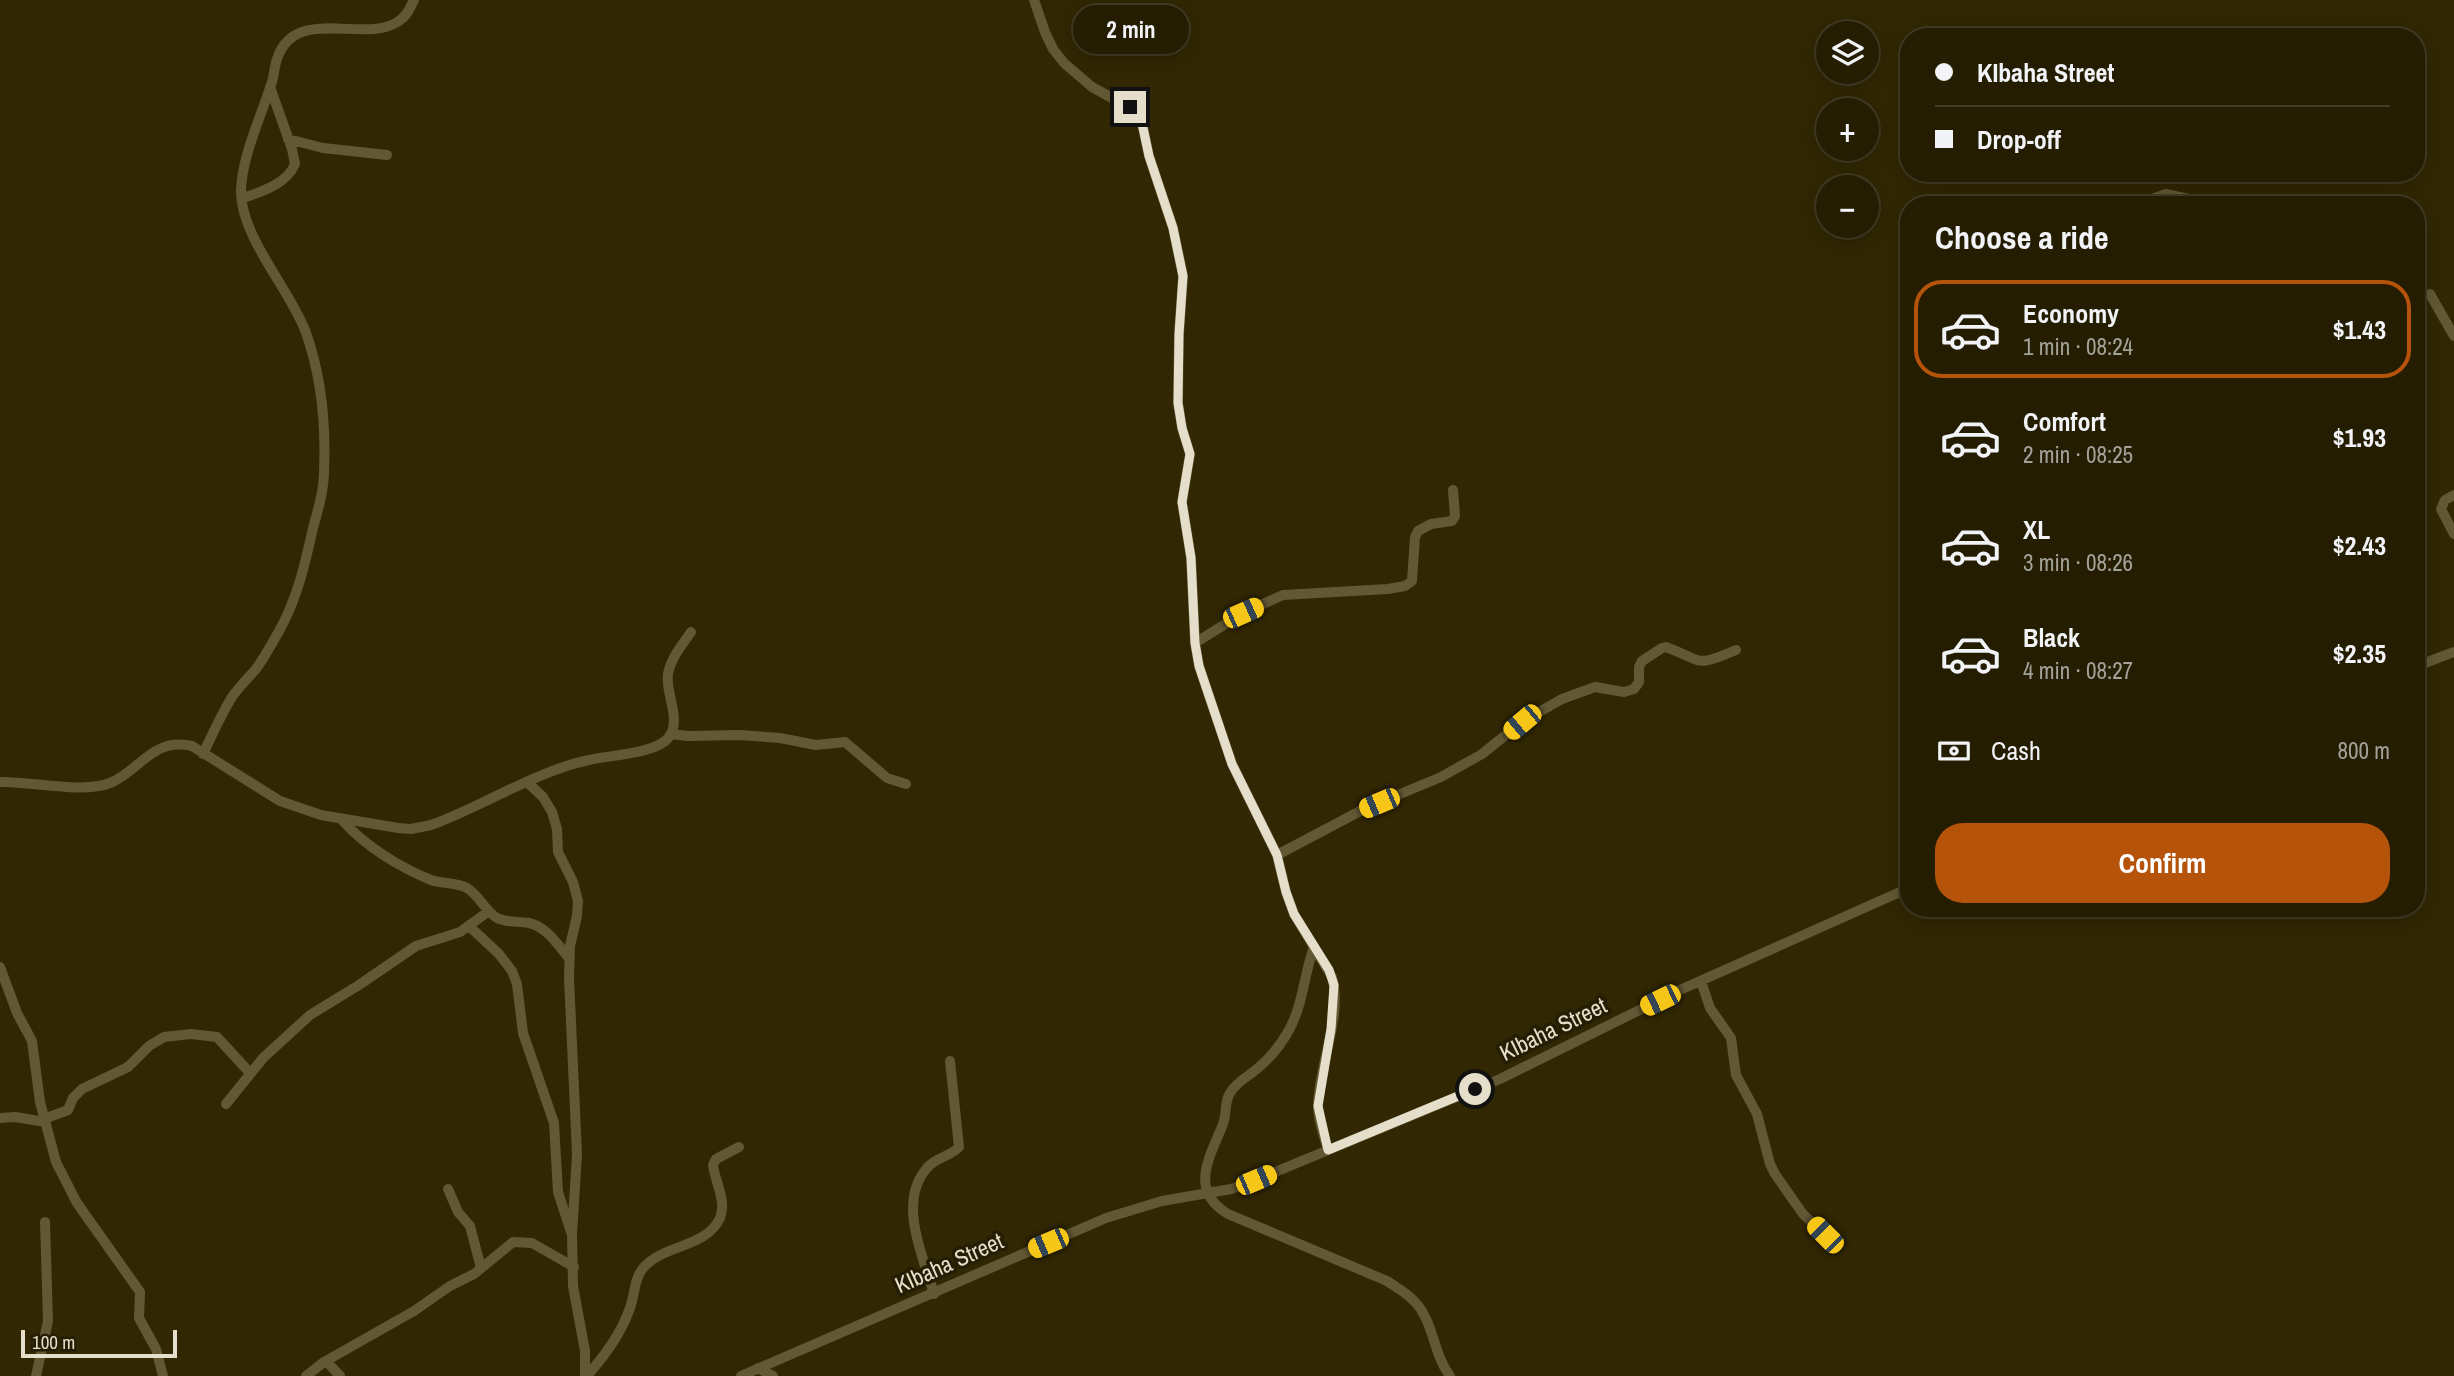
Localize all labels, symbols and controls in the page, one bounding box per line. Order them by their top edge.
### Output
callout: 2 min [1072,6,1188,55]
text: 2 min [1106,14,1156,45]
map controls [1816,21,1879,238]
button: layers [1816,21,1879,84]
text: KIbaha Street [1977,55,2114,90]
route end [1114,91,1146,123]
button: + [1816,98,1879,161]
text: Drop-off [1977,122,2061,157]
button: − [1816,175,1879,238]
text: Choose a ride [1935,216,2109,259]
text: Economy [2023,296,2119,331]
icon: car [1939,298,2002,361]
text: $1.43 [2333,312,2386,347]
text: 1 min · 08:24 [2023,331,2133,362]
text: Comfort [2023,404,2106,439]
icon: car [1939,406,2002,469]
text: $1.93 [2333,420,2386,455]
text: 2 min · 08:25 [2023,439,2133,470]
text: XL [2023,512,2050,547]
icon: car [1939,514,2002,577]
text: $2.43 [2333,528,2386,563]
text: 3 min · 08:26 [2023,547,2133,578]
car [1220,595,1267,631]
text: Black [2023,620,2080,655]
icon: car [1939,622,2002,685]
text: $2.35 [2333,636,2386,671]
text: 4 min · 08:27 [2023,655,2133,686]
car [1500,700,1545,744]
icon: cash [1935,732,1973,770]
text: Cash [1991,733,2041,768]
text: 800 m [2338,735,2390,766]
car [1356,785,1403,821]
button: Confirm [1935,823,2390,903]
car [1637,981,1684,1019]
street label: KIbaha Street [1494,989,1611,1068]
route start [1459,1073,1491,1105]
car [1233,1162,1280,1198]
car [1803,1213,1848,1257]
street label: KIbaha Street [890,1225,1008,1300]
car [1025,1225,1072,1261]
scale bar [21,1327,177,1359]
text: 100 m [32,1329,75,1355]

